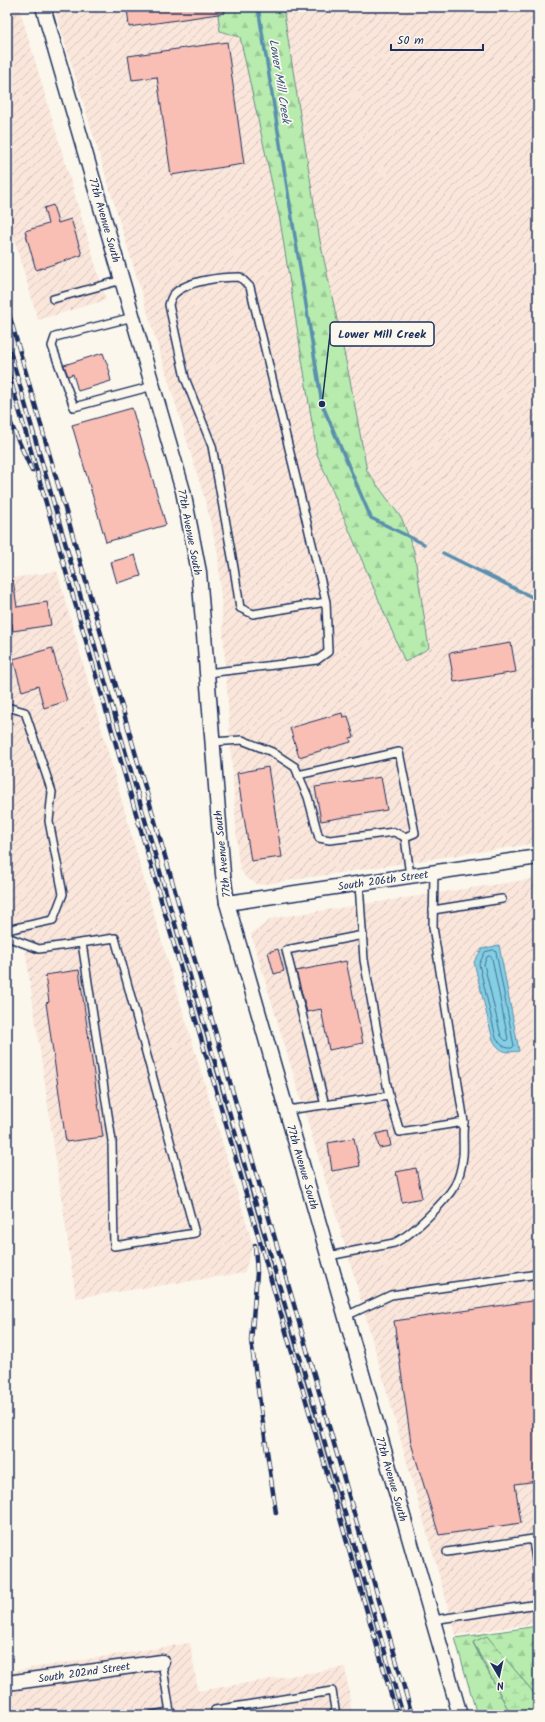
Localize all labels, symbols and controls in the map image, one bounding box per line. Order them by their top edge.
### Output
scale bar [391,26,483,52]
text: 50 m [397,31,424,50]
water label: Lower Mill Creek [263,38,296,127]
street label: 77th Avenue South [83,176,125,265]
callout: Lower Mill Creek [330,322,434,346]
text: Lower Mill Creek [338,325,427,344]
street label: 77th Avenue South [172,487,206,577]
street label: 77th Avenue South [209,809,237,898]
street label: South 206th Street [337,866,430,896]
street label: 77th Avenue South [281,1123,323,1212]
street label: 77th Avenue South [370,1435,412,1524]
north arrow [479,1656,519,1696]
street label: South 202nd Street [37,1658,132,1688]
text: N [496,1675,505,1694]

